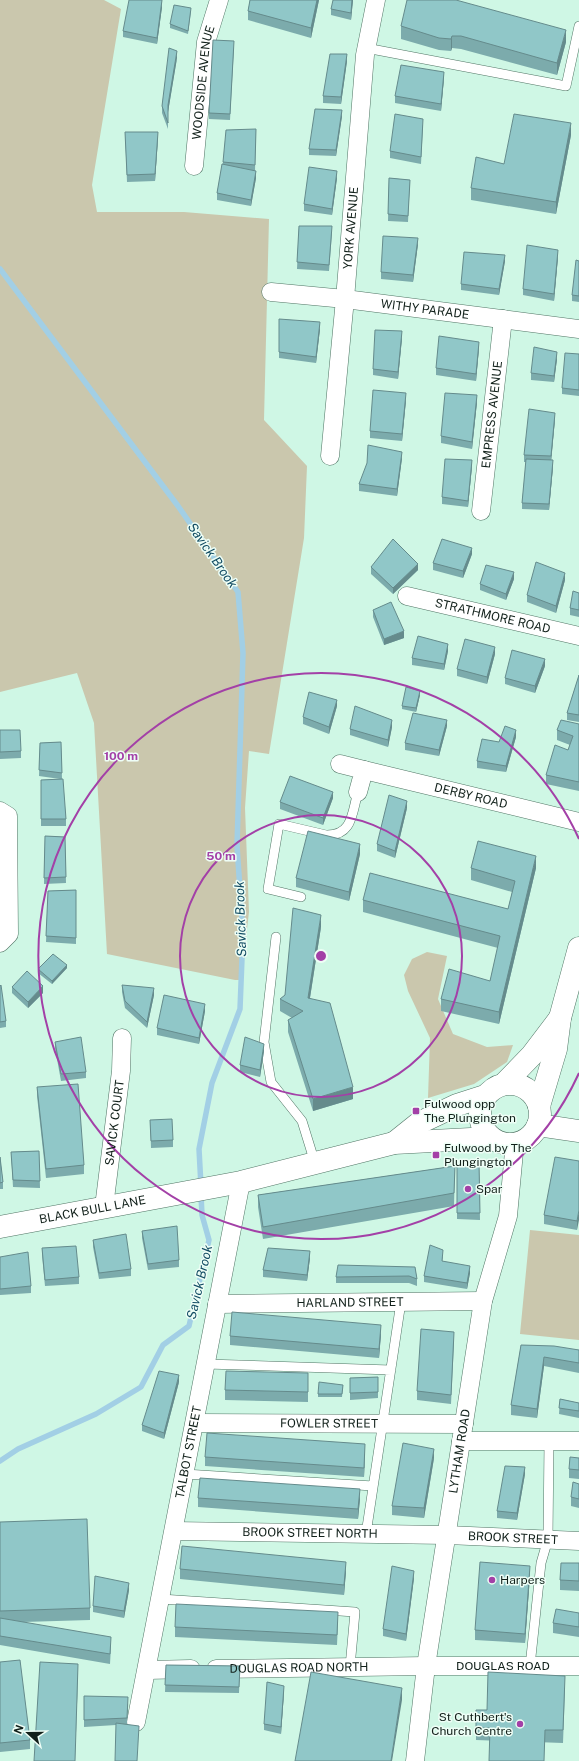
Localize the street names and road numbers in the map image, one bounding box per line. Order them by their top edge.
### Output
street label: WOODSIDE AVENUE [190,24,218,140]
street label: YORK AVENUE [340,186,361,270]
street label: WITHY PARADE [380,297,470,322]
street label: EMPRESS AVENUE [479,360,505,469]
street label: STRATHMORE ROAD [434,596,552,636]
street label: DERBY ROAD [433,780,509,811]
street label: SAVICK COURT [102,1079,127,1166]
street label: BLACK BULL LANE [38,1193,147,1227]
street label: HARLAND STREET [296,1295,404,1310]
street label: TALBOT STREET [173,1405,204,1500]
street label: LYTHAM ROAD [446,1408,473,1494]
street label: FOWLER STREET [280,1416,378,1431]
street label: BROOK STREET NORTH [242,1525,378,1541]
street label: BROOK STREET [467,1529,558,1547]
street label: DOUGLAS ROAD [456,1659,550,1673]
street label: DOUGLAS ROAD NORTH [229,1660,369,1676]

